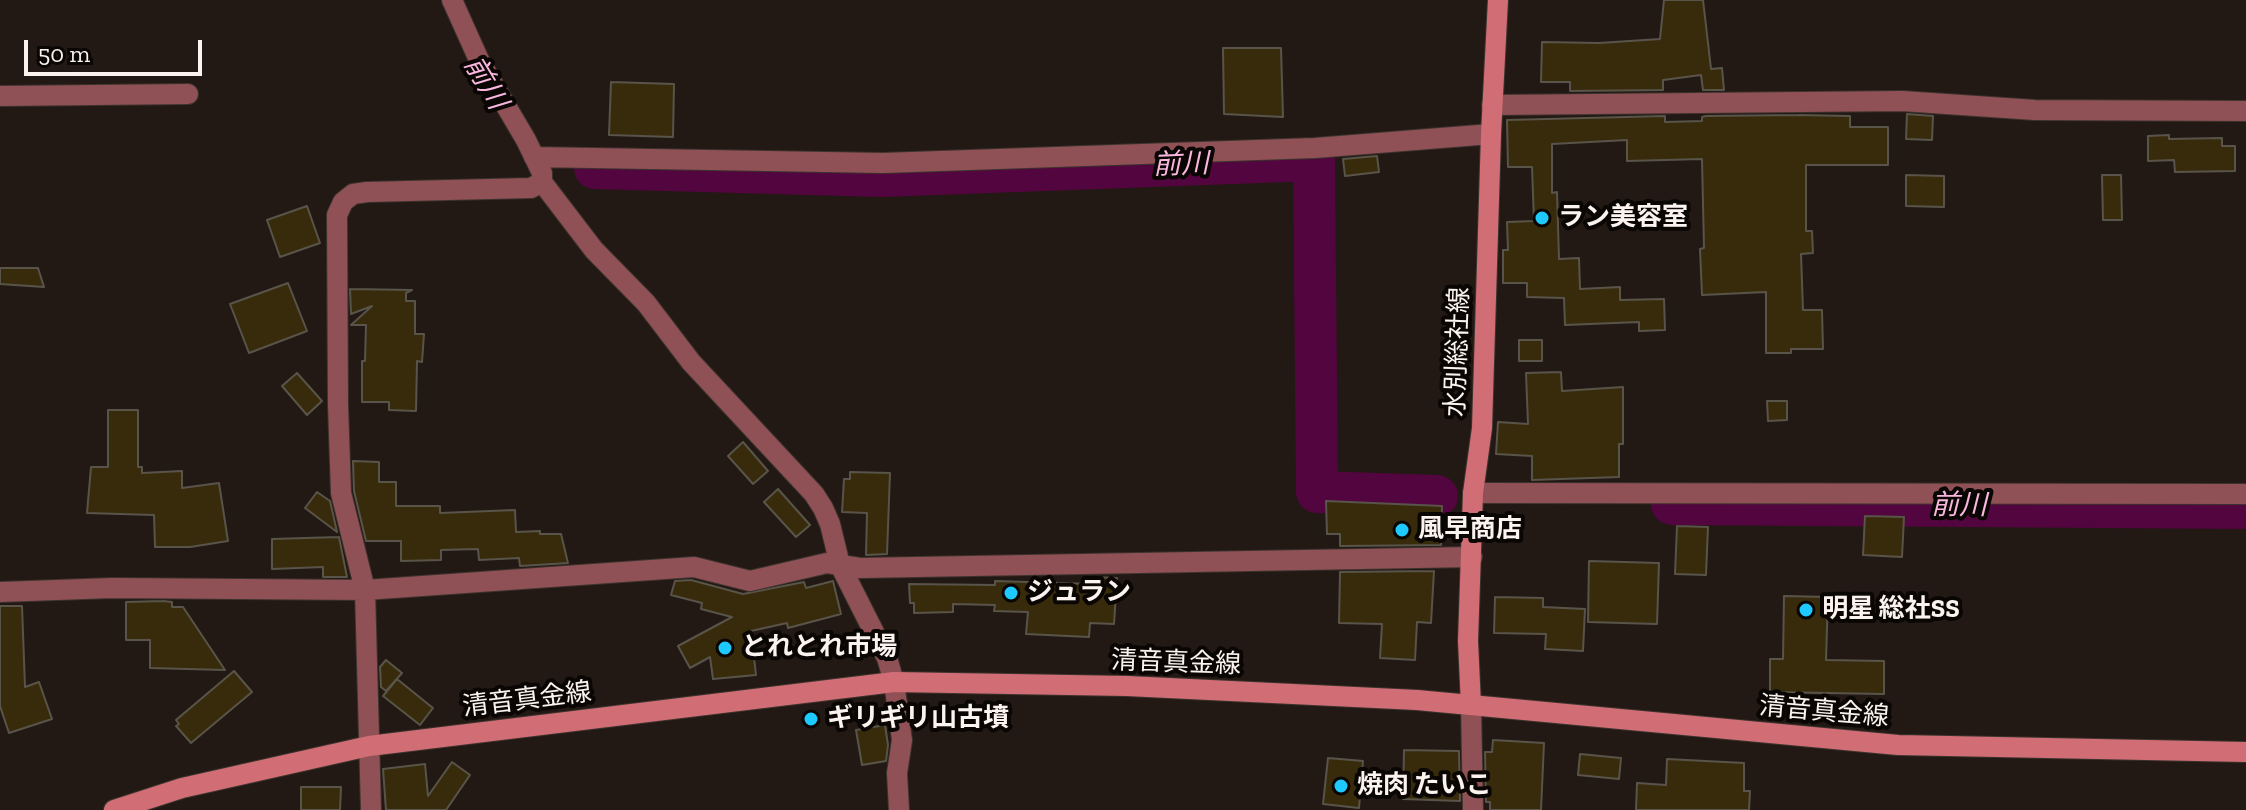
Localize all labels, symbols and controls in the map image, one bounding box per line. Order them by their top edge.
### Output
scale bar [28,24,206,74]
text: 50 m [38,39,90,68]
water label: 前川 [456,50,514,116]
water label: 前川 [1152,147,1210,183]
place label: ラン美容室 [1558,202,1688,234]
marker: ラン美容室 [1533,209,1551,227]
street label: 水別総社線 [1440,286,1476,418]
water label: 前川 [1931,489,1987,523]
place label: 風早商店 [1418,514,1522,546]
marker: 風早商店 [1393,521,1411,539]
place label: ジュラン [1027,577,1131,609]
marker: ジュラン [1002,584,1020,602]
place label: 明星 総社SS [1822,594,1960,626]
marker: 明星 総社SS [1797,601,1815,619]
place label: とれとれ市場 [741,632,897,664]
marker: とれとれ市場 [716,639,734,657]
street label: 清音真金線 [1110,645,1242,681]
street label: 清音真金線 [461,677,593,723]
street label: 清音真金線 [1758,691,1890,733]
place label: ギリギリ山古墳 [827,703,1009,735]
marker: ギリギリ山古墳 [802,710,820,728]
place label: 焼肉 たいこ [1357,770,1492,802]
marker: 焼肉 たいこ [1332,777,1350,795]

